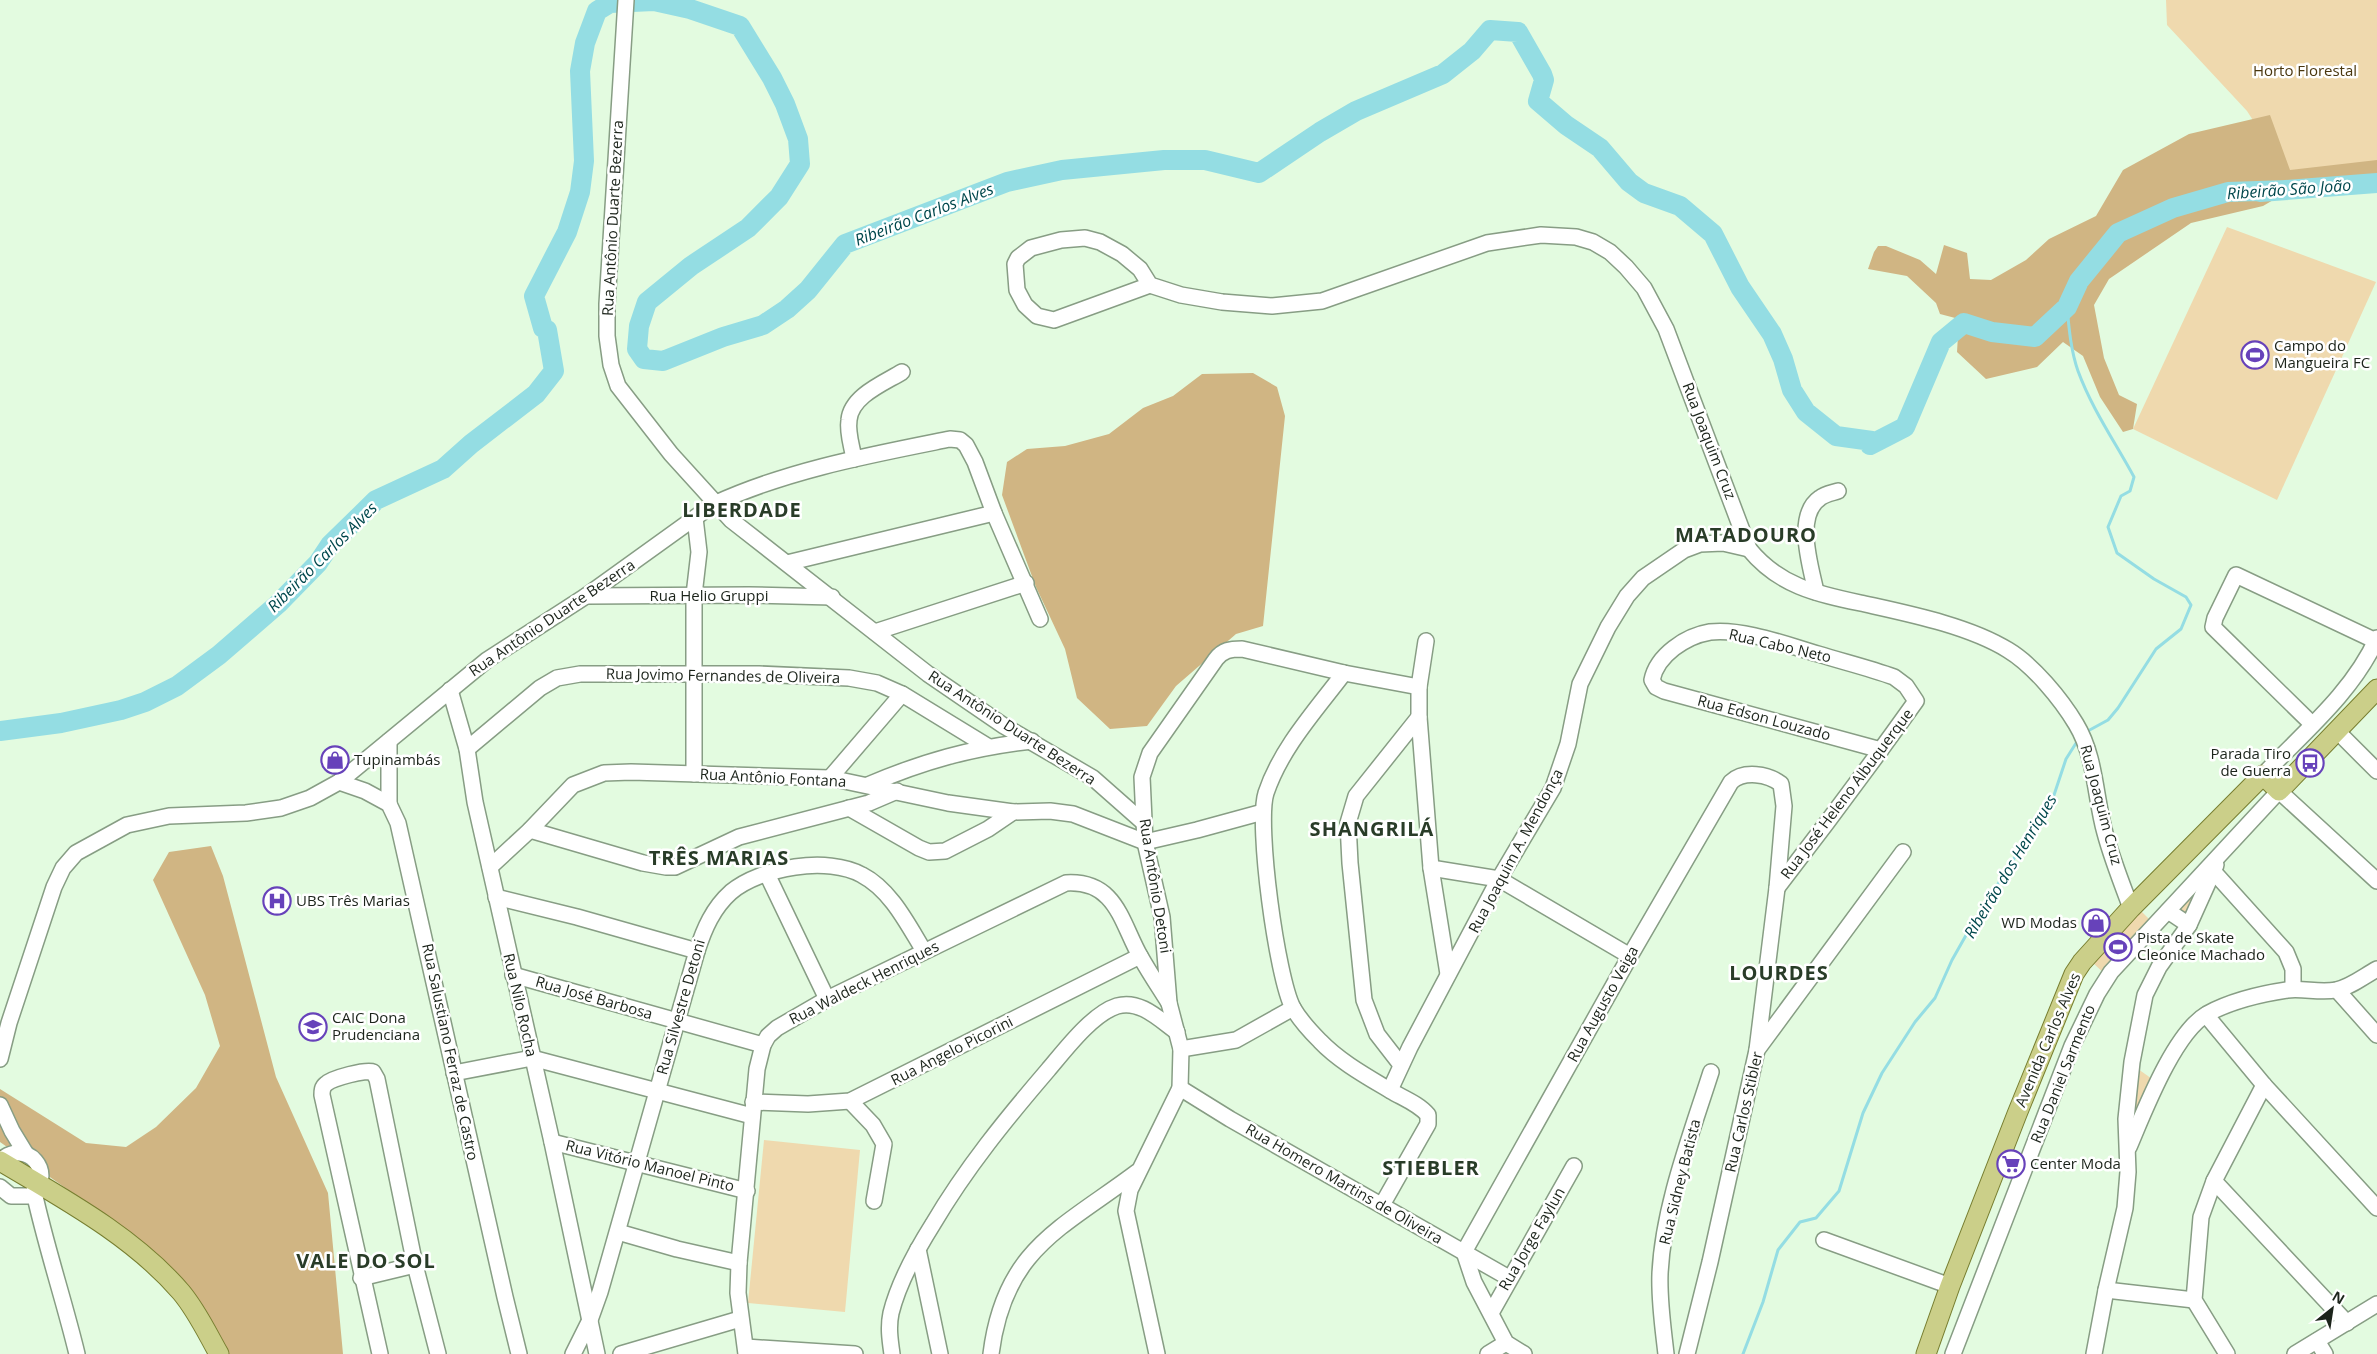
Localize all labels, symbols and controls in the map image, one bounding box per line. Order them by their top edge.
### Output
park label: Horto Florestal [2253,60,2357,80]
street label: Rua Antônio Duarte Bezerra [597,120,627,316]
water label: Ribeirão São João [2226,174,2352,204]
water label: Ribeirão Carlos Alves [851,177,997,251]
place label: Campo do Mangueira FC [2274,335,2370,372]
sports icon: Campo do Mangueira FC [2240,340,2270,370]
street label: Rua Joaquim Cruz [1678,379,1741,502]
district label: LIBERDADE [682,496,802,523]
water label: Ribeirão Carlos Alves [262,497,382,617]
district label: MATADOURO [1675,521,1817,548]
street label: Rua Antônio Duarte Bezerra [465,554,638,680]
street label: Rua Helio Gruppi [649,585,769,605]
street label: Rua Cabo Neto [1727,624,1833,667]
street label: Rua Jovimo Fernandes de Oliveira [606,663,840,687]
street label: Rua Antônio Duarte Bezerra [925,665,1100,789]
street label: Rua Edson Louzado [1695,690,1833,744]
street label: Rua José Heleno Albuquerque [1776,704,1917,883]
street label: Rua Joaquim Cruz [2076,742,2128,867]
place label: Parada Tiro de Guerra [2211,743,2291,780]
shop icon: Tupinambás [320,745,350,775]
bus stop icon: Parada Tiro de Guerra [2295,748,2325,778]
place label: Tupinambás [354,749,441,769]
street label: Rua Antônio Fontana [699,763,847,791]
street label: Rua Joaquim A. Mendonça [1463,765,1567,936]
water label: Ribeirão dos Henriques [1958,790,2062,942]
district label: SHANGRILÁ [1310,815,1434,842]
street label: Rua Antônio Detoni [1135,817,1177,955]
district label: TRÊS MARIAS [649,844,789,871]
hospital icon: UBS Três Marias [262,886,292,916]
place label: UBS Três Marias [296,890,410,910]
shop icon: WD Modas [2081,908,2111,938]
place label: WD Modas [2001,912,2077,932]
place label: Pista de Skate Cleonice Machado [2137,927,2265,964]
sports icon: Pista de Skate Cleonice Machado [2103,932,2133,962]
street label: Rua Waldeck Henriques [785,936,942,1029]
street label: Rua Silvestre Detoni [651,937,709,1077]
street label: Rua Salustiano Ferraz de Castro [418,941,484,1162]
street label: Rua Augusto Veiga [1562,942,1642,1065]
street label: Rua Nilo Rocha [499,951,543,1058]
district label: LOURDES [1729,959,1829,986]
street label: Avenida Carlos Alves [2010,969,2084,1110]
street label: Rua José Barbosa [533,971,655,1023]
street label: Rua Daniel Sarmento [2025,1001,2099,1146]
place label: CAIC Dona Prudenciana [332,1007,420,1044]
street label: Rua Angelo Picorini [887,1011,1016,1090]
school or university icon: CAIC Dona Prudenciana [298,1012,328,1042]
street label: Rua Carlos Stibler [1719,1049,1767,1174]
street label: Rua Sidney Batista [1654,1117,1704,1247]
street label: Rua Homero Martins de Oliveira [1242,1118,1447,1248]
street label: Rua Vitório Manoel Pinto [564,1134,737,1196]
supermarket icon: Center Moda [1996,1149,2026,1179]
place label: Center Moda [2030,1153,2121,1173]
district label: STIEBLER [1382,1154,1480,1181]
street label: Rua Jorge Faylun [1493,1183,1569,1294]
district label: VALE DO SOL [296,1247,436,1274]
north arrow [2307,1284,2357,1334]
text: N [2329,1286,2348,1308]

